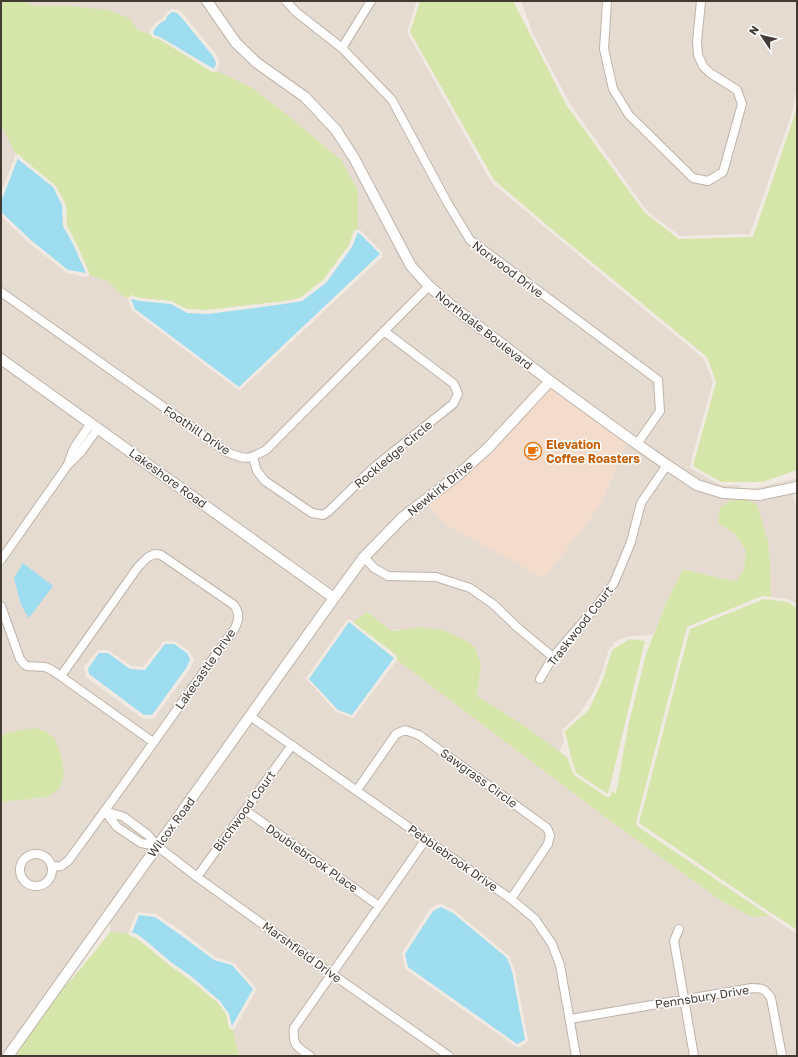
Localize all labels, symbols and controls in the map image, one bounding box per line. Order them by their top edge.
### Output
north arrow [742,16,782,56]
text: N [746,23,761,37]
street label: Norwood Drive [469,237,547,301]
street label: Northdale Boulevard [432,287,536,373]
street label: Foothill Drive [161,402,233,458]
street label: Rockledge Circle [351,417,435,491]
place label: Elevation Coffee Roasters [546,437,640,466]
cafe icon: Elevation Coffee Roasters [523,441,543,461]
street label: Lakeshore Road [126,445,210,511]
street label: Newkirk Drive [404,457,476,519]
street label: Traskwood Court [544,583,616,669]
street label: Lakecastle Drive [172,626,238,712]
street label: Sawgrass Circle [438,745,520,811]
street label: Birchwood Court [210,767,278,854]
street label: Wilcox Road [144,794,198,860]
street label: Doublebrook Place [263,821,361,895]
street label: Pebblebrook Drive [405,821,501,895]
street label: Marshfield Drive [260,918,344,986]
street label: Pennsbury Drive [654,982,750,1012]

